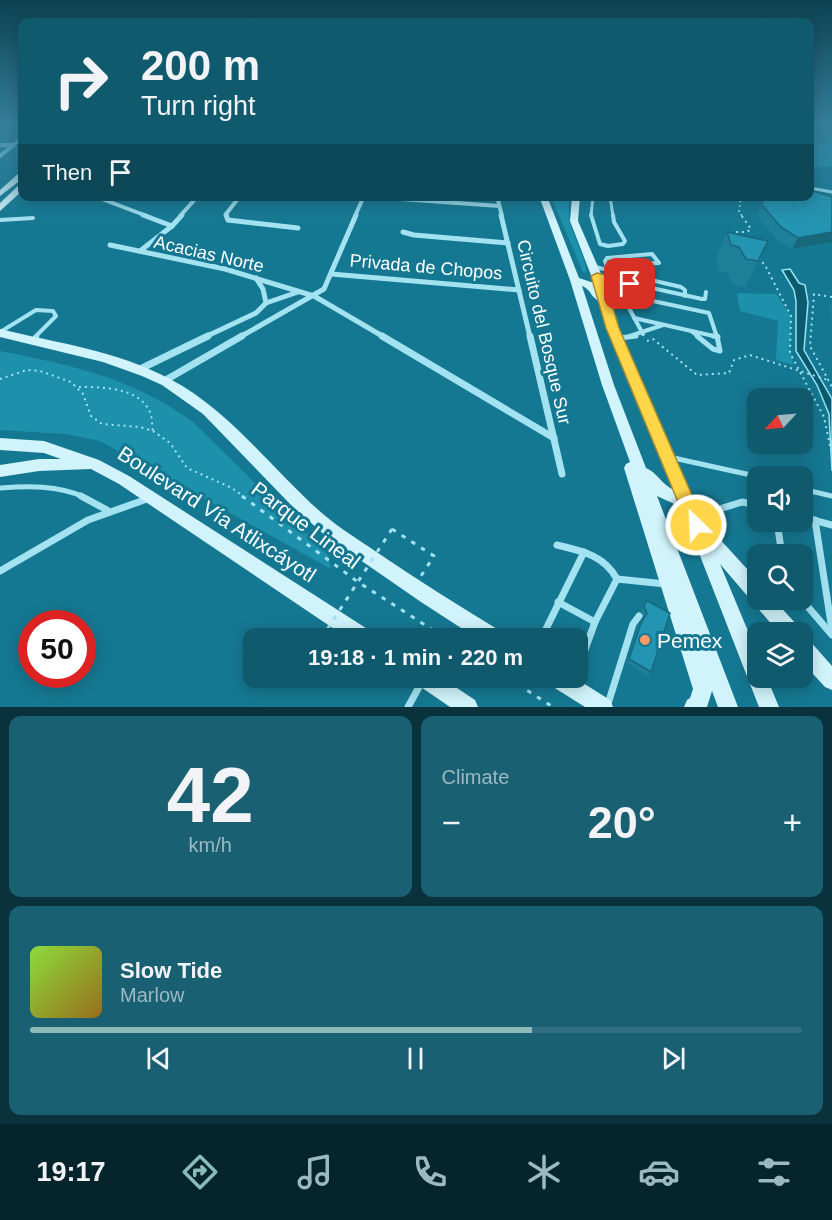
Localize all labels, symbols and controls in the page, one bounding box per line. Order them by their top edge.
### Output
icon: right [42,42,120,120]
text: 200 m [141,42,260,89]
text: Turn right [141,91,256,121]
icon: arrive [104,156,137,189]
text: Then [42,160,92,185]
street label: Acacias Norte [152,232,266,276]
street label: Circuito del Bosque Sur [513,238,575,426]
street label: Privada de Chopos [349,250,503,284]
pin [604,258,655,309]
icon: arrive [613,267,646,300]
north arrow [747,388,813,454]
map controls [747,388,813,688]
street label: Boulevard Vía Atlixcáyotl [114,441,320,587]
button: sound [747,466,813,532]
street label: Parque Lineal [247,477,365,573]
position arrow [664,493,728,557]
button: search [747,544,813,610]
speed limit sign: 50 [18,610,96,688]
button: layers [747,622,813,688]
place label: Pemex [657,629,723,652]
marker: Pemex [638,633,652,647]
text: 19:18 · 1 min · 220 m [308,645,523,670]
text: 42 [167,751,254,839]
text: Climate [442,766,509,788]
text: 20° [588,797,656,848]
text: − [442,804,461,841]
text: + [783,804,802,841]
text: km/h [189,834,232,856]
text: Slow Tide [120,958,222,983]
text: Marlow [120,984,184,1006]
icon: previous [142,1042,175,1075]
icon: pause [399,1042,432,1075]
icon: next [657,1042,690,1075]
icon: directions [179,1151,221,1193]
icon: music [294,1151,336,1193]
icon: phone [409,1151,451,1193]
icon: climate [523,1151,565,1193]
icon: car [638,1151,680,1193]
icon: filters [753,1151,795,1193]
text: 19:17 [36,1157,106,1187]

